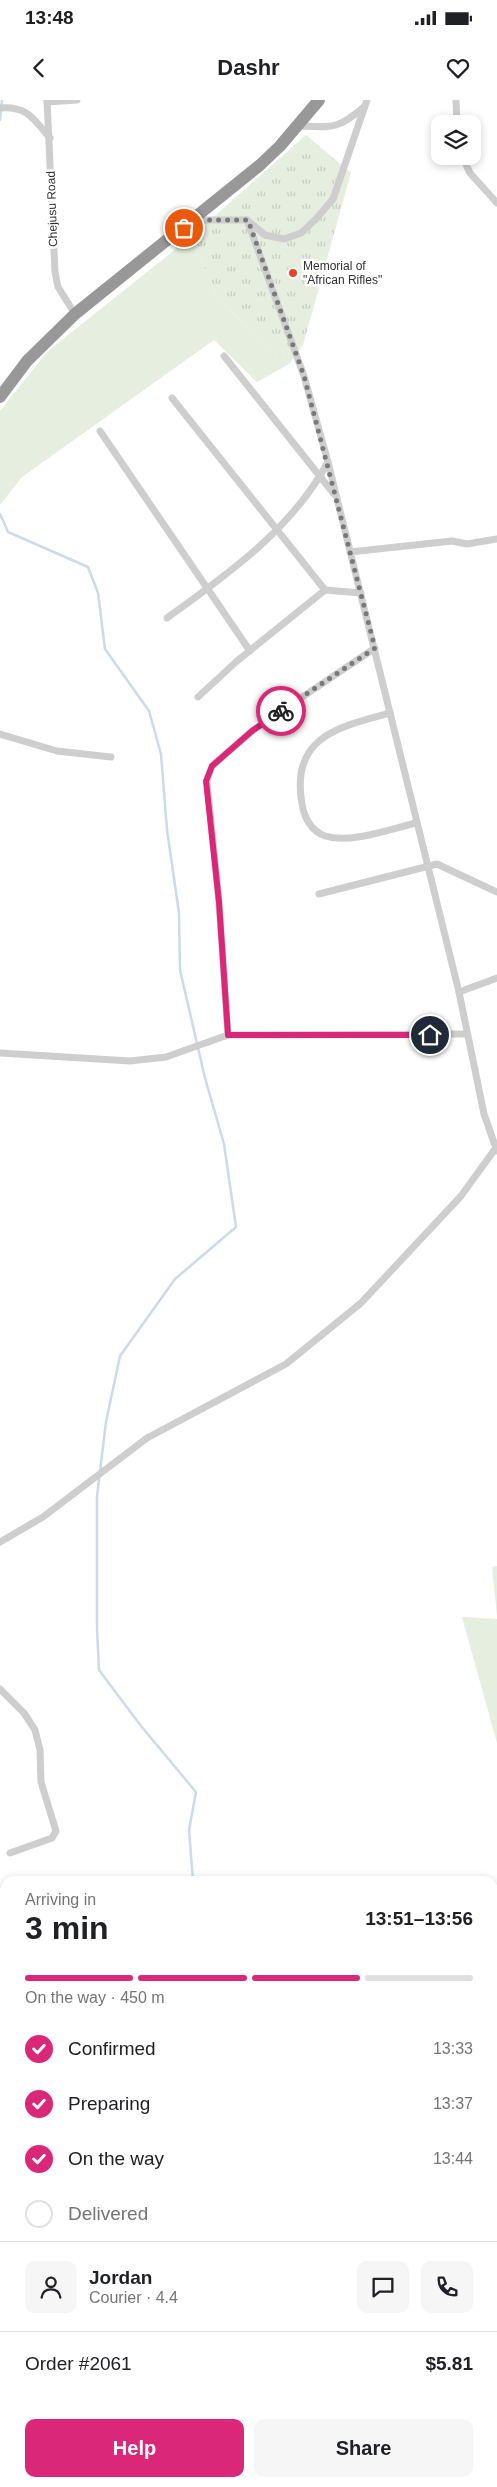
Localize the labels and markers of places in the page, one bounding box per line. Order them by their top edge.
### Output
pin [163,207,205,249]
place label: Memorial of "African Rifles" [303,259,382,287]
marker: Memorial of "African Rifles" [287,267,299,279]
pin [409,1014,451,1056]

